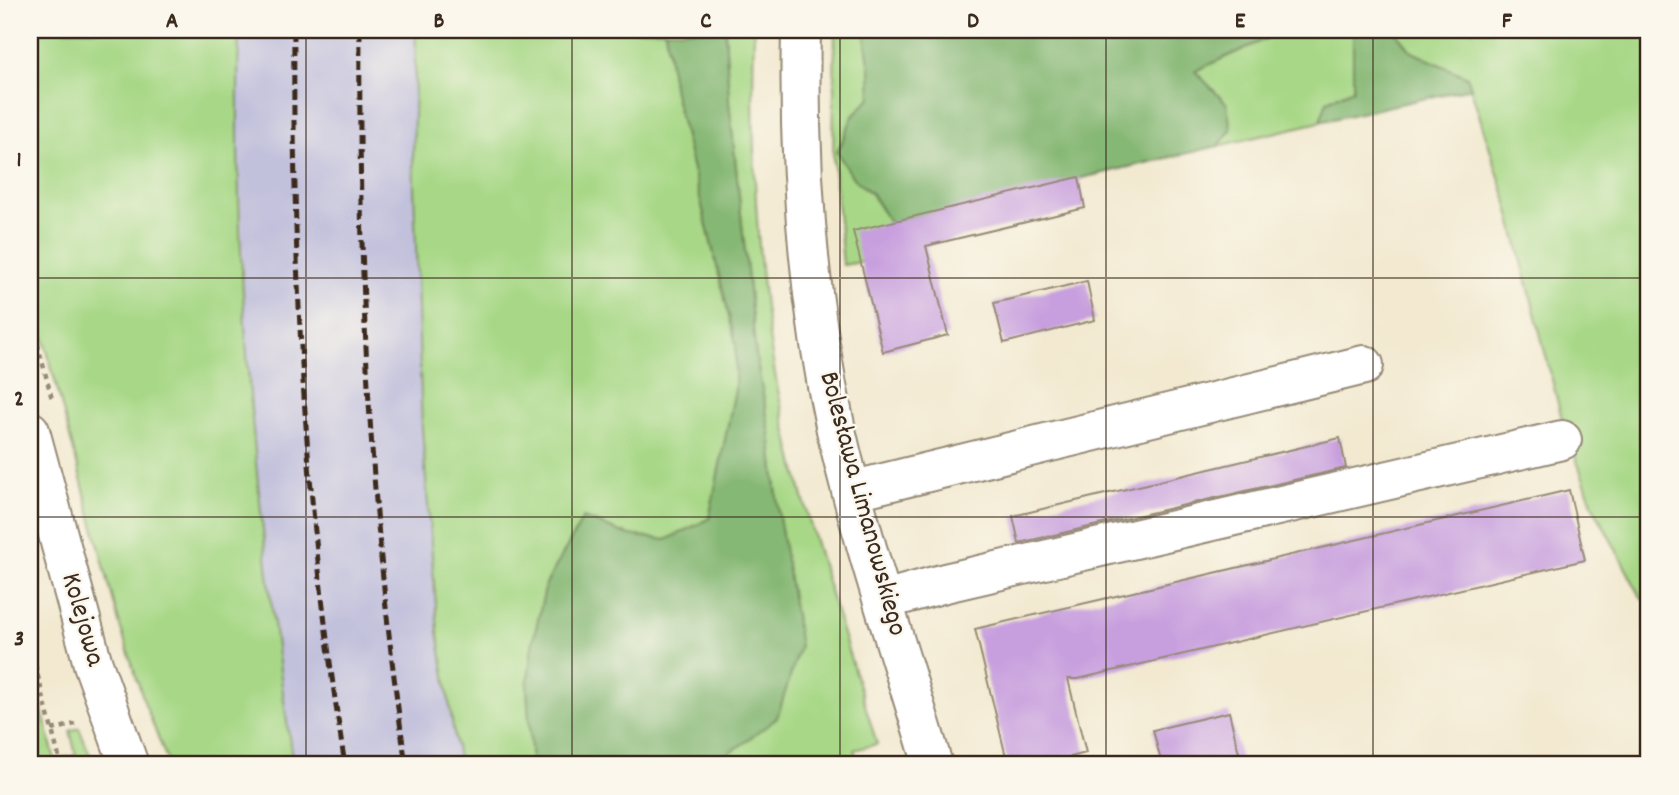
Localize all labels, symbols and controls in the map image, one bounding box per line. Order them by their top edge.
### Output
text: A [166,6,178,39]
text: B [434,6,445,39]
text: C [700,6,712,39]
text: D [967,6,979,39]
text: E [1235,6,1246,39]
text: F [1502,6,1513,39]
text: 1 [16,145,22,178]
street label: Bolesława Limanowskiego [806,367,916,641]
text: 2 [14,384,24,417]
street label: Kolejowa [49,569,114,672]
text: 3 [14,624,24,657]

